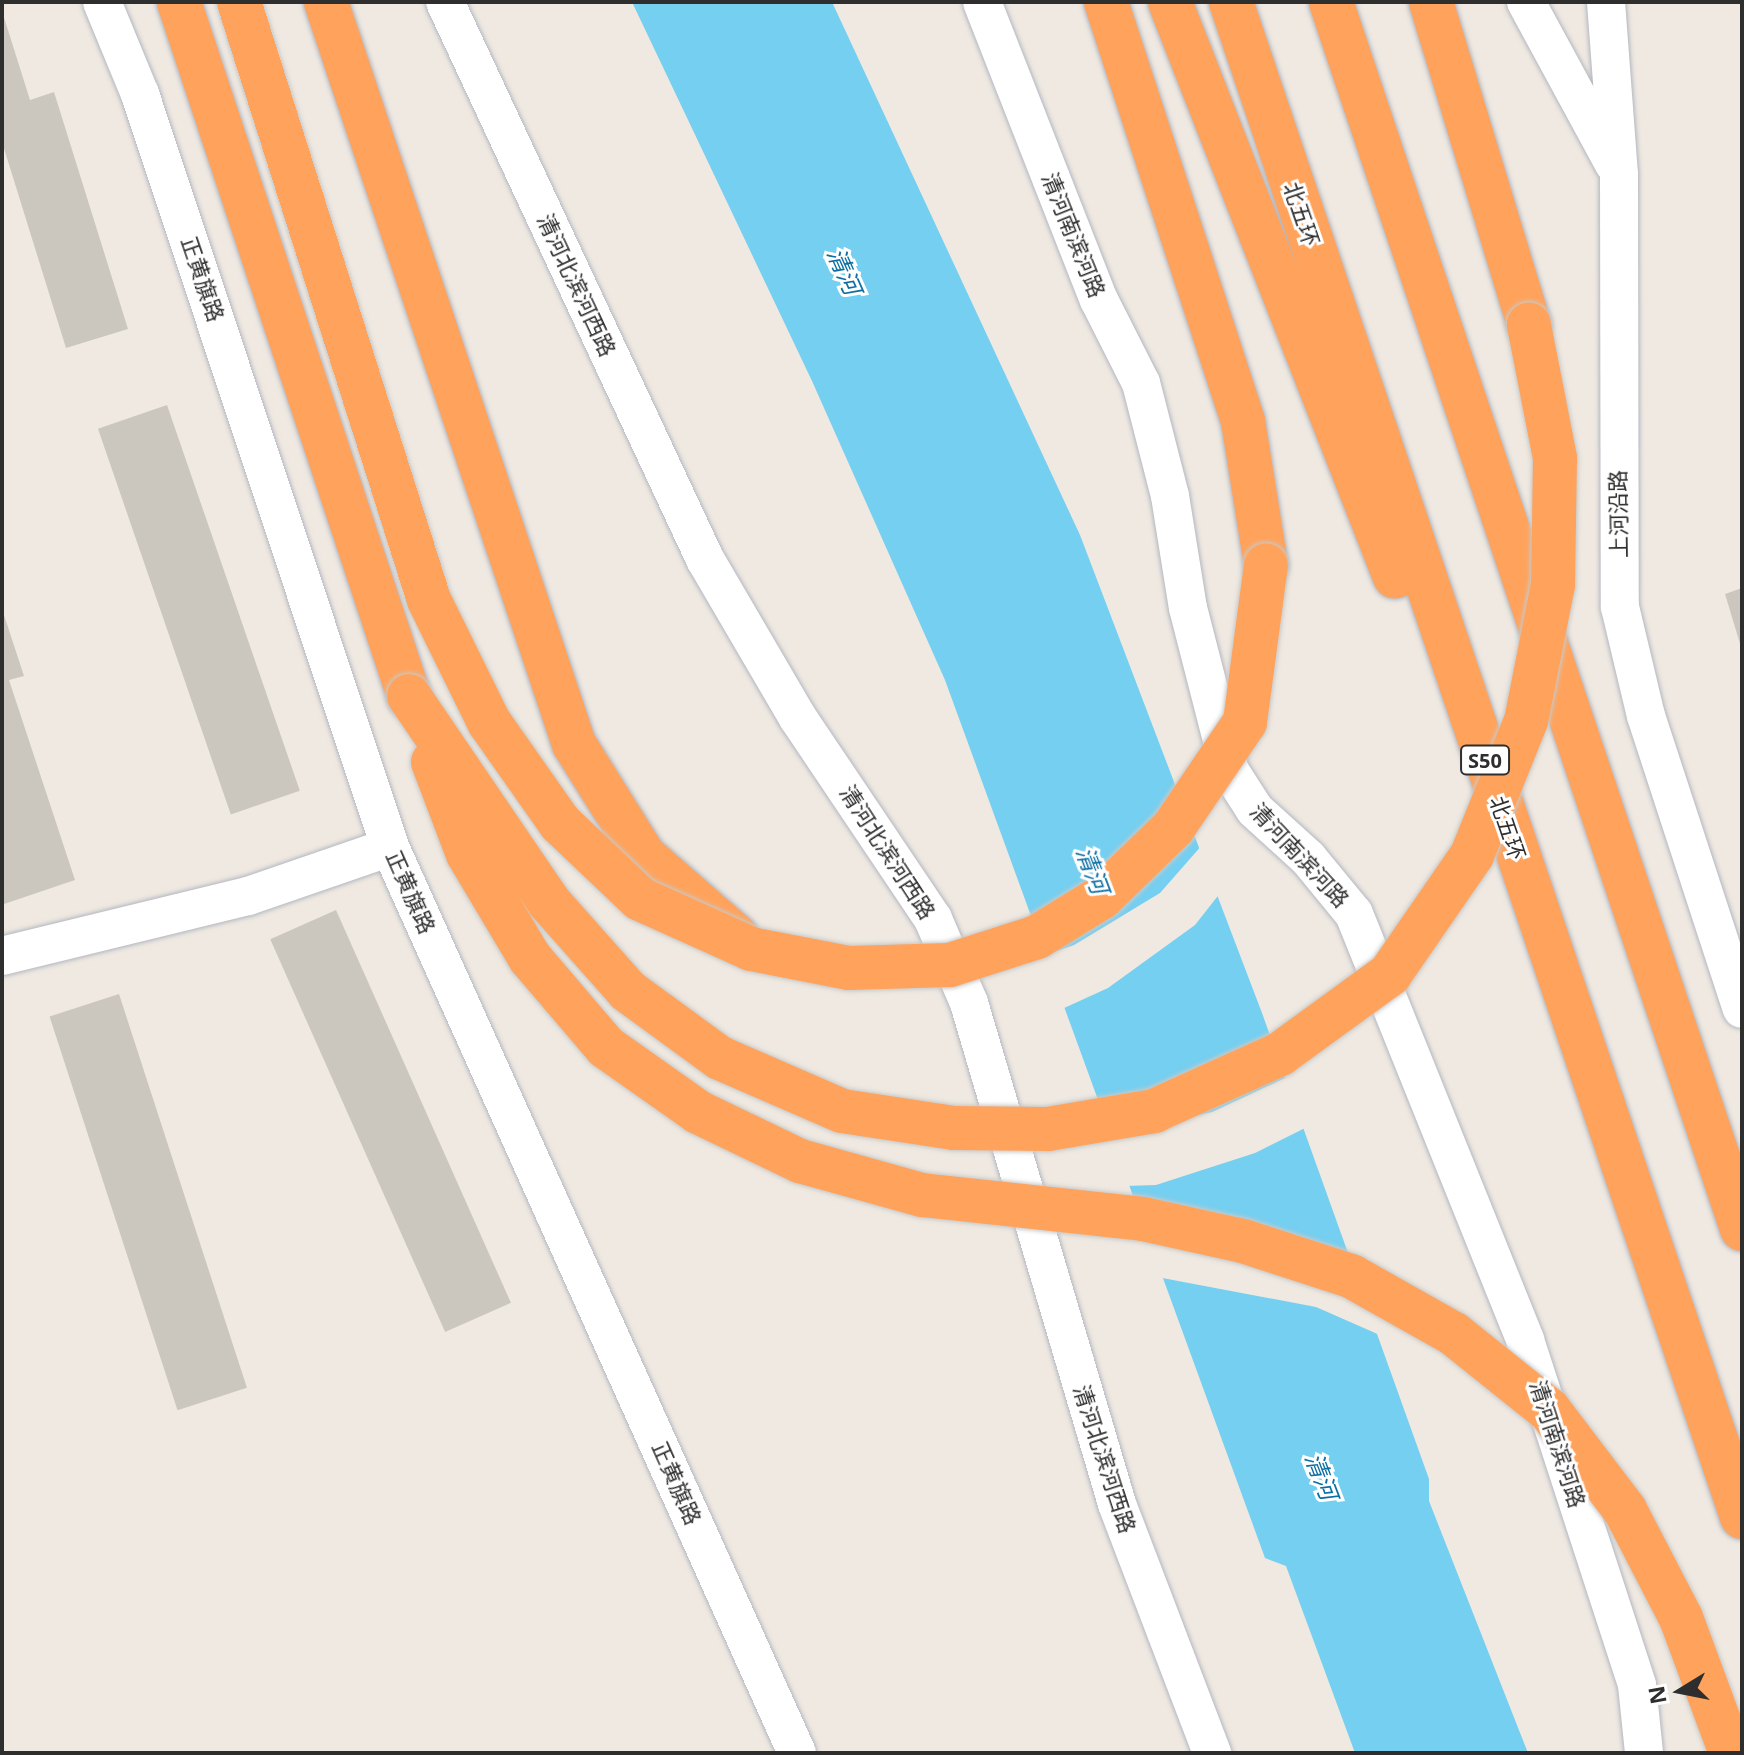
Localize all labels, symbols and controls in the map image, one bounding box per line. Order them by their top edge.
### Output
street label: 清河南滨河路 [1037,169,1111,301]
street label: 北五环 [1279,179,1325,249]
street label: 清河北滨河西路 [532,210,622,360]
street label: 正黄旗路 [176,233,230,325]
water label: 清河 [822,243,868,299]
street label: 上河沿路 [1604,470,1632,558]
road number: S50 [1459,744,1511,776]
street label: 清河北滨河西路 [835,780,941,924]
street label: 北五环 [1485,793,1531,863]
street label: 清河南滨河路 [1245,798,1355,912]
water label: 清河 [1071,842,1115,898]
street label: 正黄旗路 [381,846,441,938]
street label: 清河南滨河路 [1525,1377,1591,1511]
street label: 清河北滨河西路 [1069,1382,1141,1536]
street label: 正黄旗路 [647,1437,707,1529]
water label: 清河 [1300,1448,1344,1504]
north arrow [1640,1651,1720,1731]
text: N [1640,1684,1673,1707]

